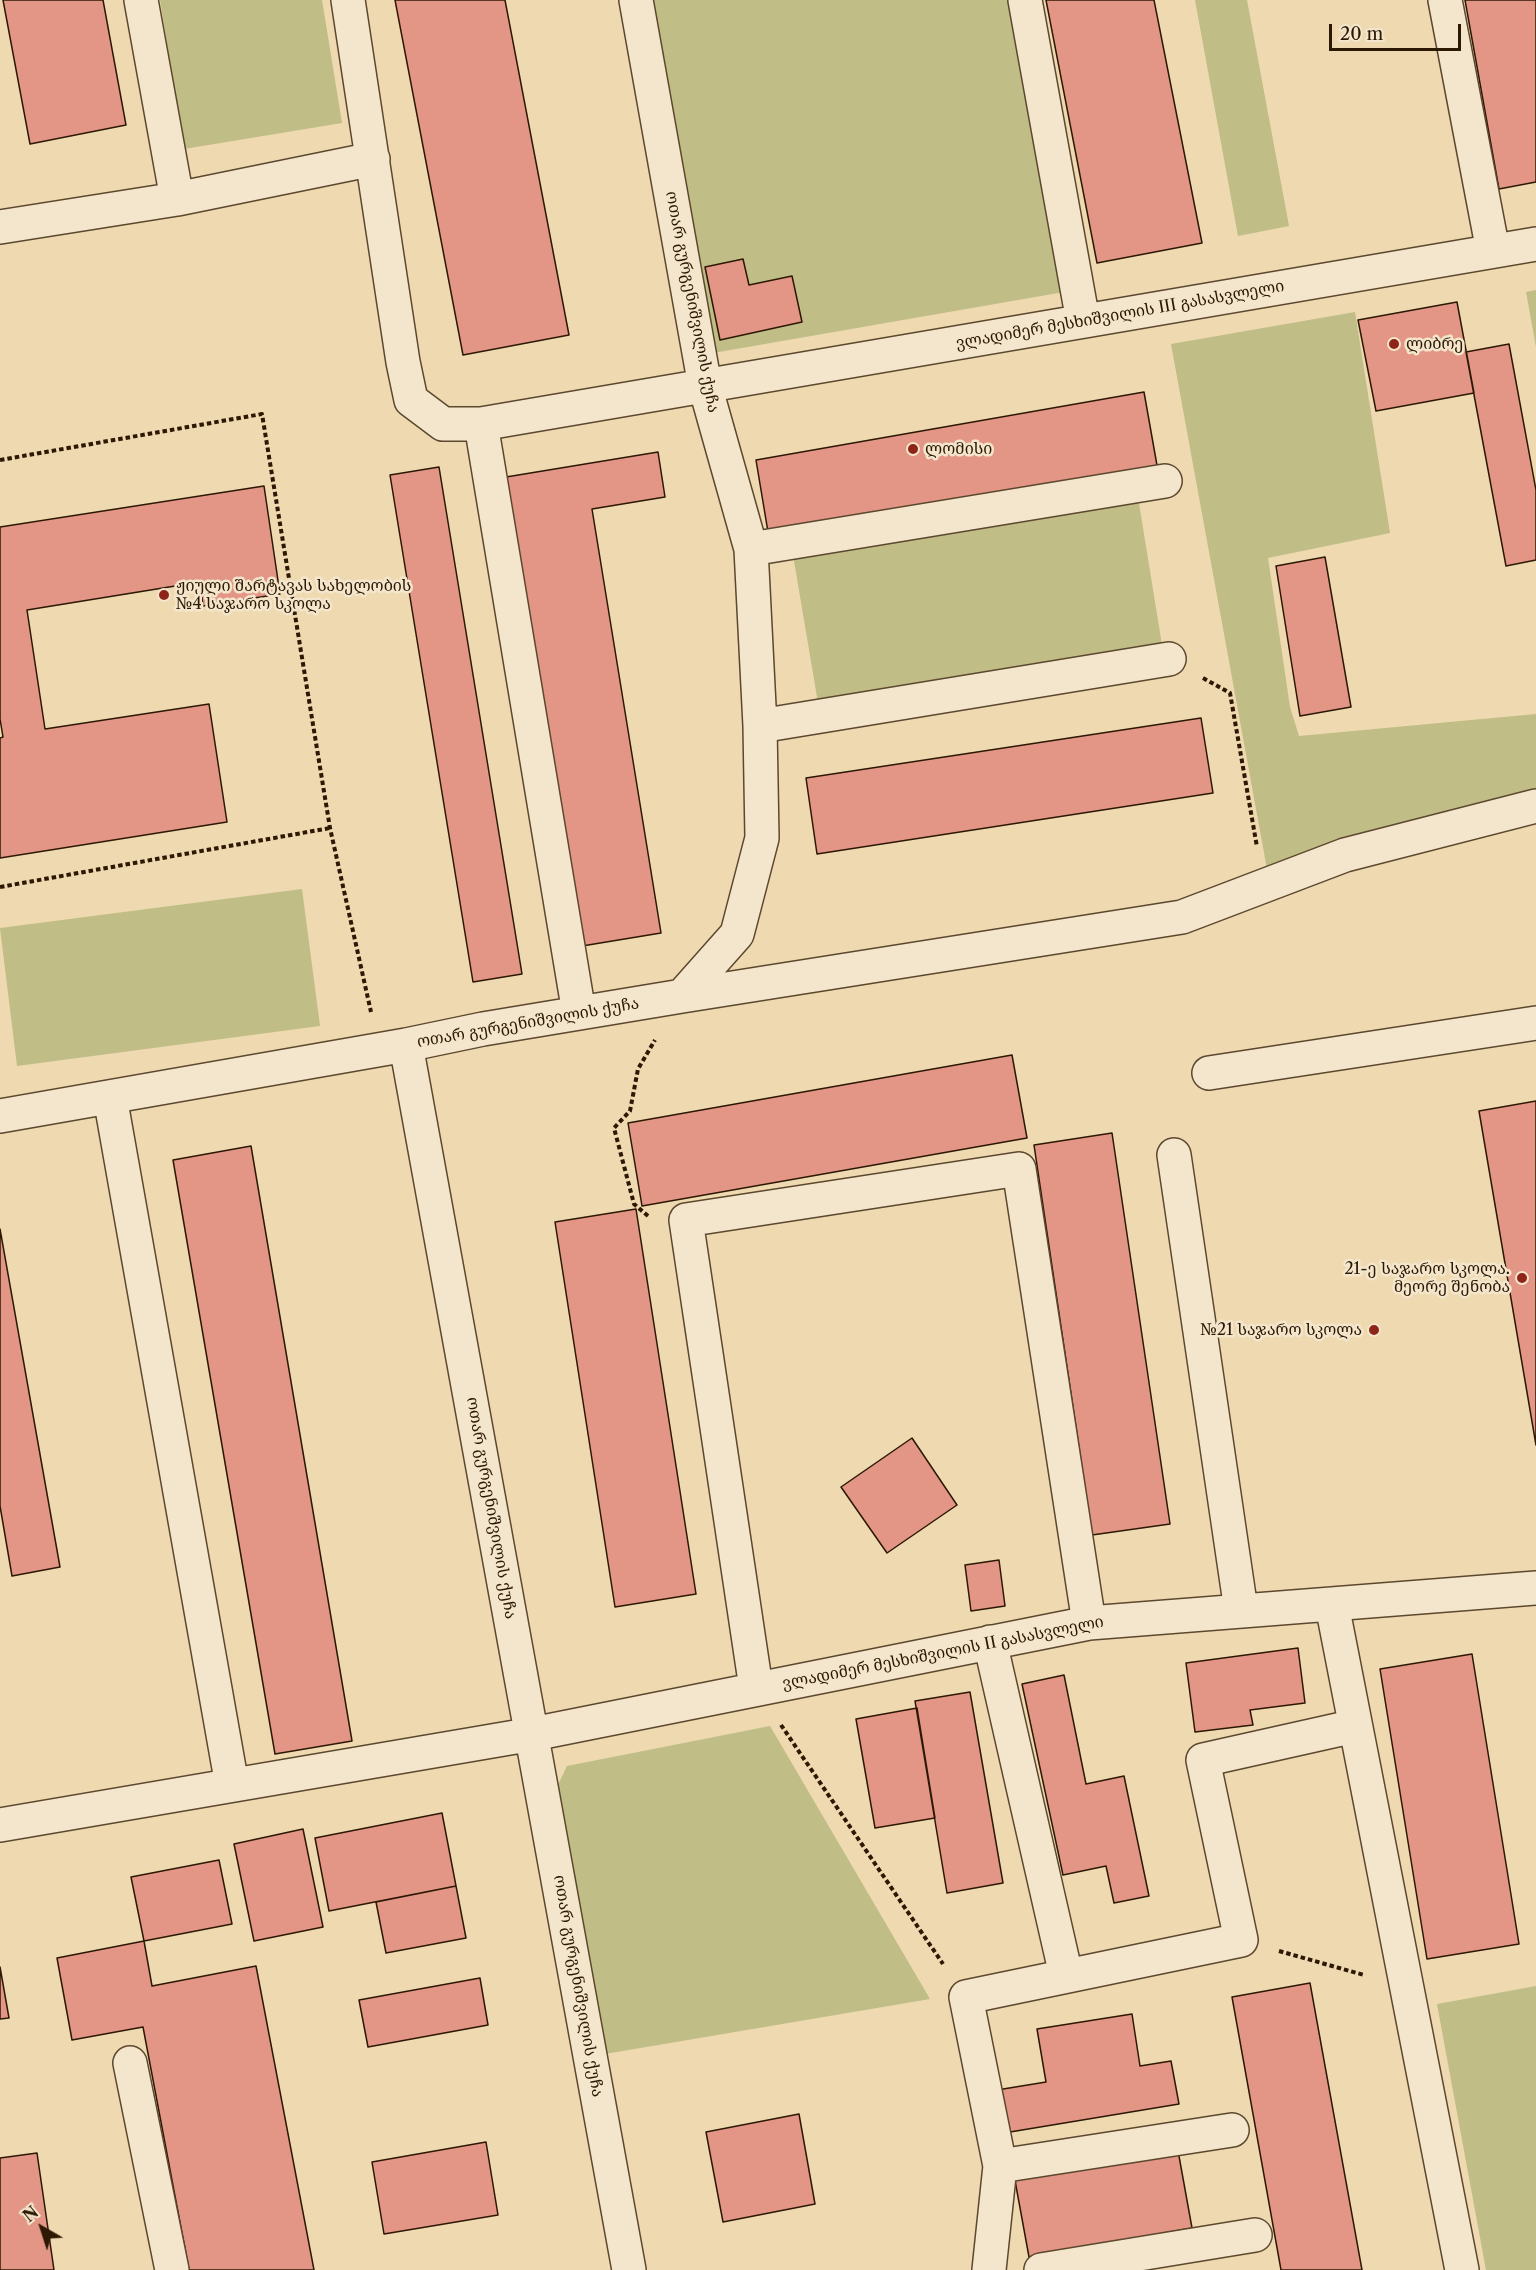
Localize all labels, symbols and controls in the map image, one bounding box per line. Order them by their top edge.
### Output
scale bar [1332,12,1464,50]
text: 20 m [1340,23,1383,45]
street label: ოთარ გურგენიშვილის ქუჩა [661,190,723,414]
street label: ვლადიმერ მესხიშვილის III გასასვლელი [954,277,1286,353]
place label: ლიბრე [1406,334,1463,354]
marker: ლიბრე [1387,337,1401,351]
place label: ლომისი [925,439,992,459]
marker: ლომისი [906,442,920,456]
place label: ჟიული შარტავას სახელობის №4 საჯარო სკოლა [176,576,411,614]
marker: ჟიული შარტავას სახელობის №4 საჯარო სკოლა [157,588,171,602]
street label: ოთარ გურგენიშვილის ქუჩა [415,994,641,1052]
place label: 21-ე საჯარო სკოლა. მეორე შენობა [1344,1259,1510,1297]
marker: 21-ე საჯარო სკოლა. მეორე შენობა [1515,1271,1529,1285]
place label: №21 საჯარო სკოლა [1201,1320,1362,1340]
marker: №21 საჯარო სკოლა [1367,1323,1381,1337]
street label: ოთარ გურგენიშვილის ქუჩა [462,1395,520,1621]
street label: ვლადიმერ მესხიშვილის II გასასვლელი [781,1612,1105,1694]
street label: ოთარ გურგენიშვილის ქუჩა [549,1873,607,2099]
north arrow [12,2198,72,2258]
text: N [19,2202,42,2226]

